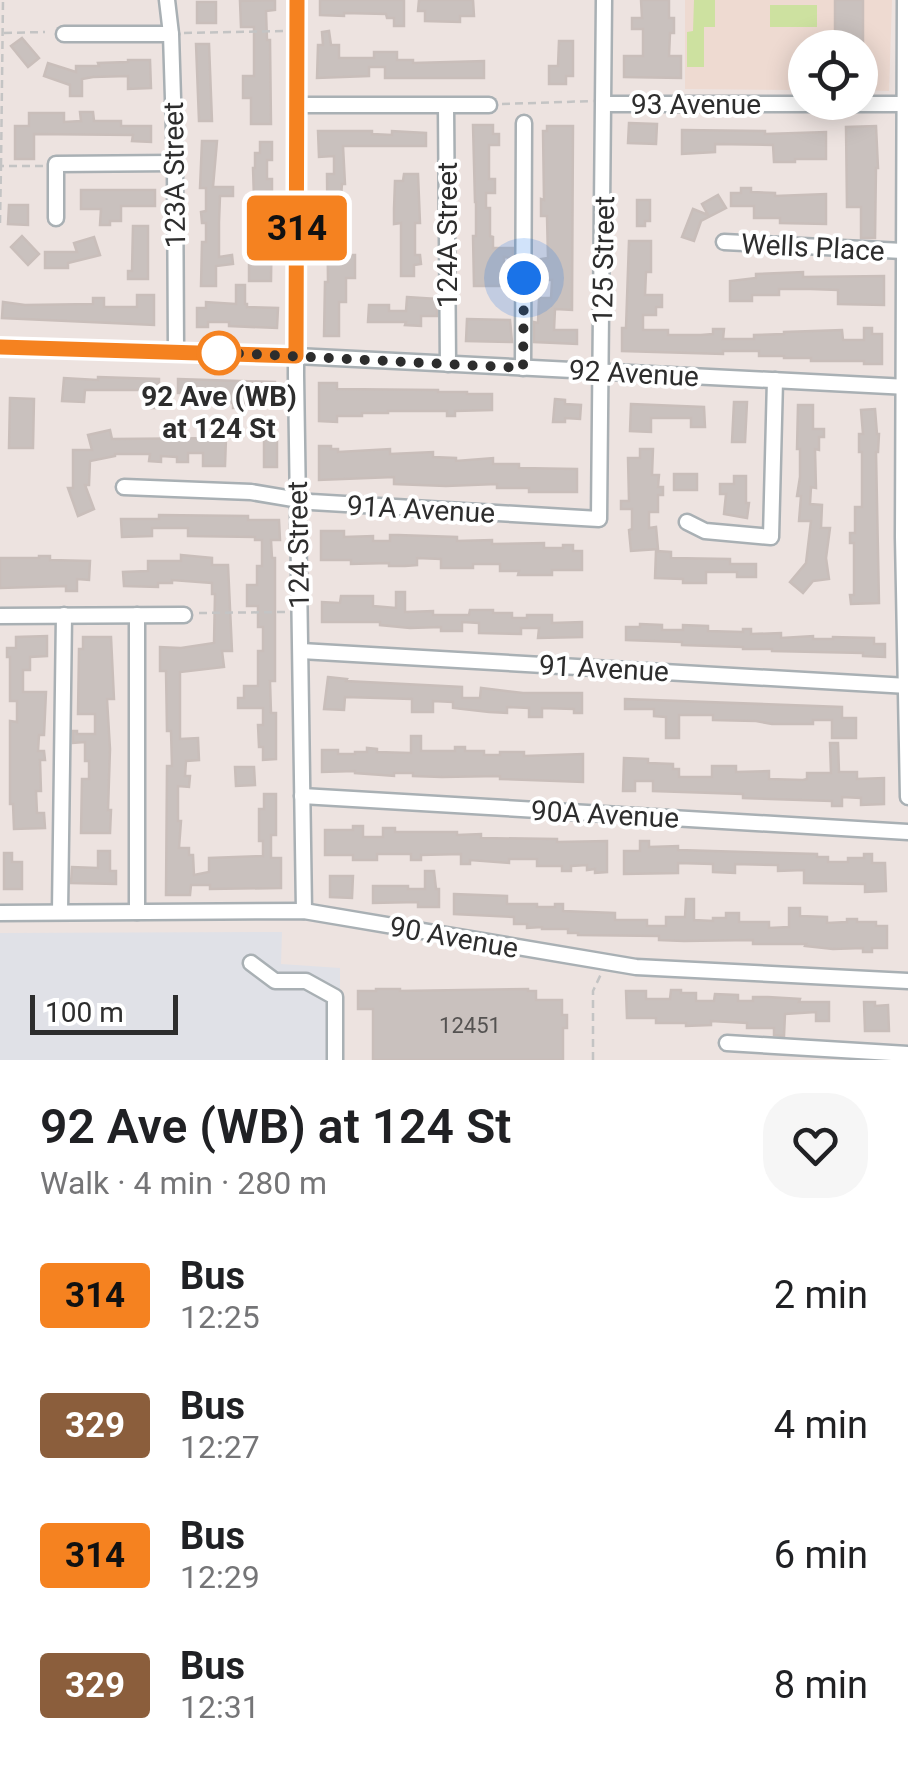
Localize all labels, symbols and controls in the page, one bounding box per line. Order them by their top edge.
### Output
map controls [788,30,878,120]
button: locate [788,30,878,120]
street label: 93 Avenue [631,88,761,121]
street label: 123A Street [157,102,192,248]
street label: 124A Street [431,162,464,308]
line badge: 314 [240,196,354,260]
street label: 125 Street [586,196,621,324]
text: 314 [267,208,327,249]
street label: Wells Place [740,227,885,268]
your location [499,253,549,303]
marker: 92 Ave (WB) at 124 St [198,332,240,374]
street label: 92 Avenue [568,354,700,393]
place label: 92 Ave (WB) at 124 St [141,380,297,445]
street label: 124 Street [281,481,316,609]
street label: 91A Avenue [346,489,496,530]
street label: 91 Avenue [538,649,670,688]
street label: 90A Avenue [530,794,680,835]
street label: 90 Avenue [387,910,521,965]
scale bar [30,990,178,1034]
text: 100 m [45,996,124,1029]
house number: 12451 [439,1013,501,1038]
button: heart [763,1093,868,1198]
text: 92 Ave (WB) at 124 St [40,1098,511,1155]
text: Walk · 4 min · 280 m [40,1164,327,1202]
text: Bus [180,1254,245,1298]
text: 2 min [774,1273,868,1317]
text: 314 [65,1275,125,1316]
text: 12:25 [180,1298,260,1336]
text: Bus [180,1384,245,1428]
text: 4 min [774,1403,868,1447]
text: 329 [65,1405,125,1446]
text: 12:27 [180,1428,260,1466]
text: Bus [180,1514,245,1558]
text: 6 min [774,1533,868,1577]
text: 314 [65,1535,125,1576]
text: 12:29 [180,1558,260,1596]
text: Bus [180,1644,245,1688]
text: 8 min [774,1663,868,1707]
text: 329 [65,1665,125,1706]
text: 12:31 [180,1688,260,1726]

